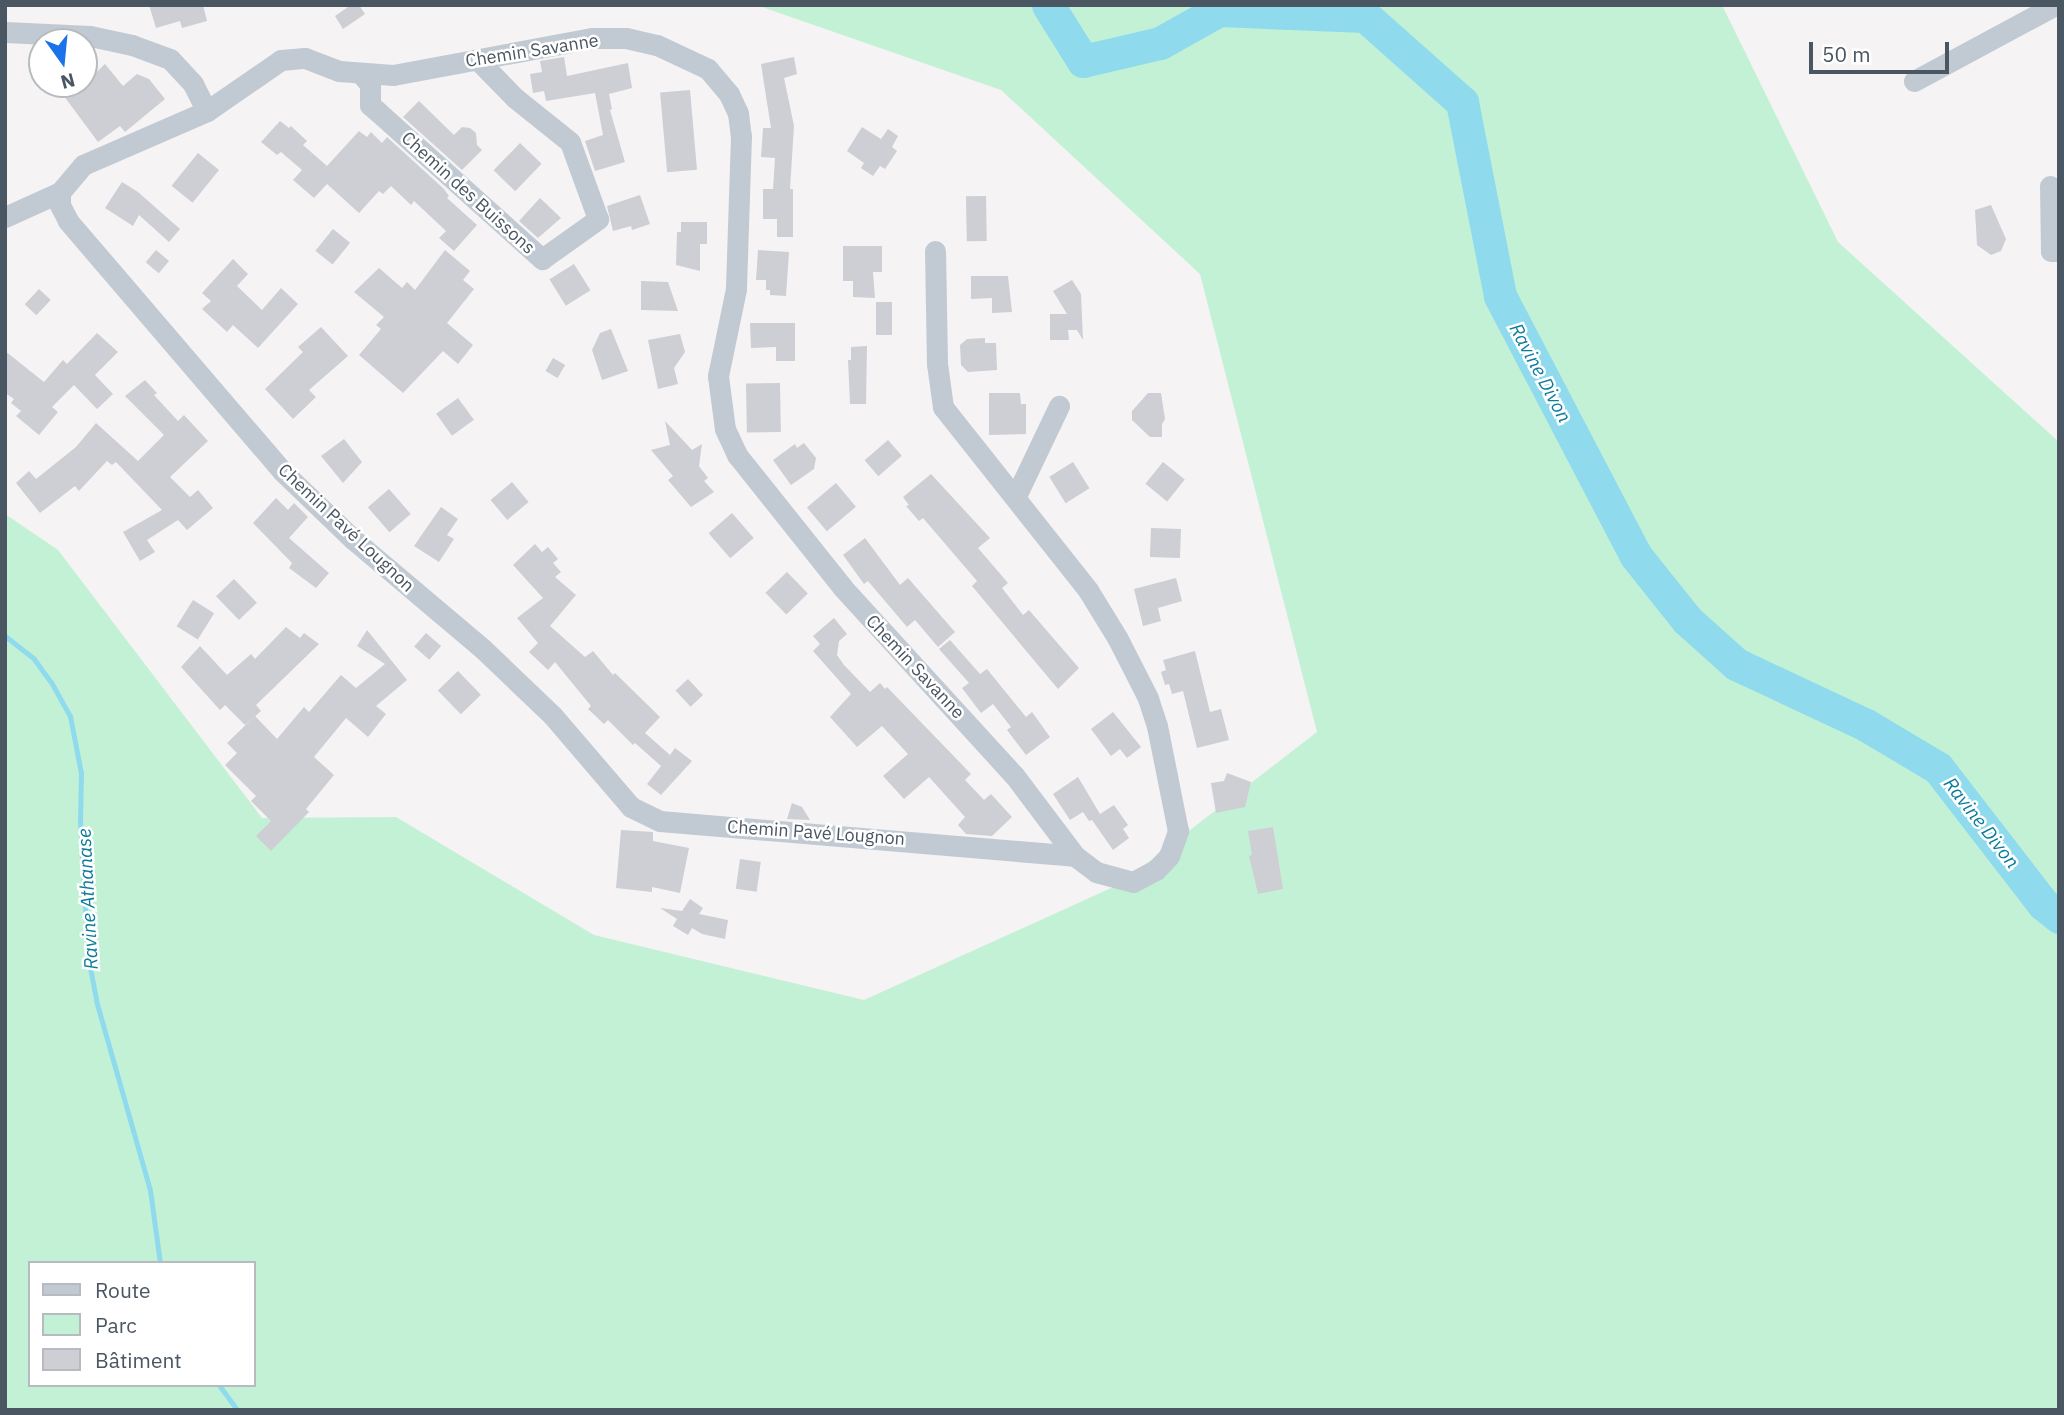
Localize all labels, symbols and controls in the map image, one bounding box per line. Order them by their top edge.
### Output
north arrow [28,28,98,98]
scale bar [1812,28,1952,72]
street label: Chemin Savanne [464,30,600,72]
text: 50 m [1822,40,1871,68]
text: N [58,68,78,95]
street label: Chemin des Buissons [397,127,539,259]
water label: Ravine Divon [1504,320,1576,426]
street label: Chemin Pavé Lougnon [273,459,419,597]
street label: Chemin Savanne [861,610,969,724]
water label: Ravine Divon [1938,773,2024,873]
street label: Chemin Pavé Lougnon [726,816,906,850]
water label: Ravine Athanase [73,828,103,970]
legend [28,1261,256,1387]
text: Route [95,1276,151,1304]
text: Parc [95,1311,137,1339]
text: Bâtiment [95,1346,182,1374]

